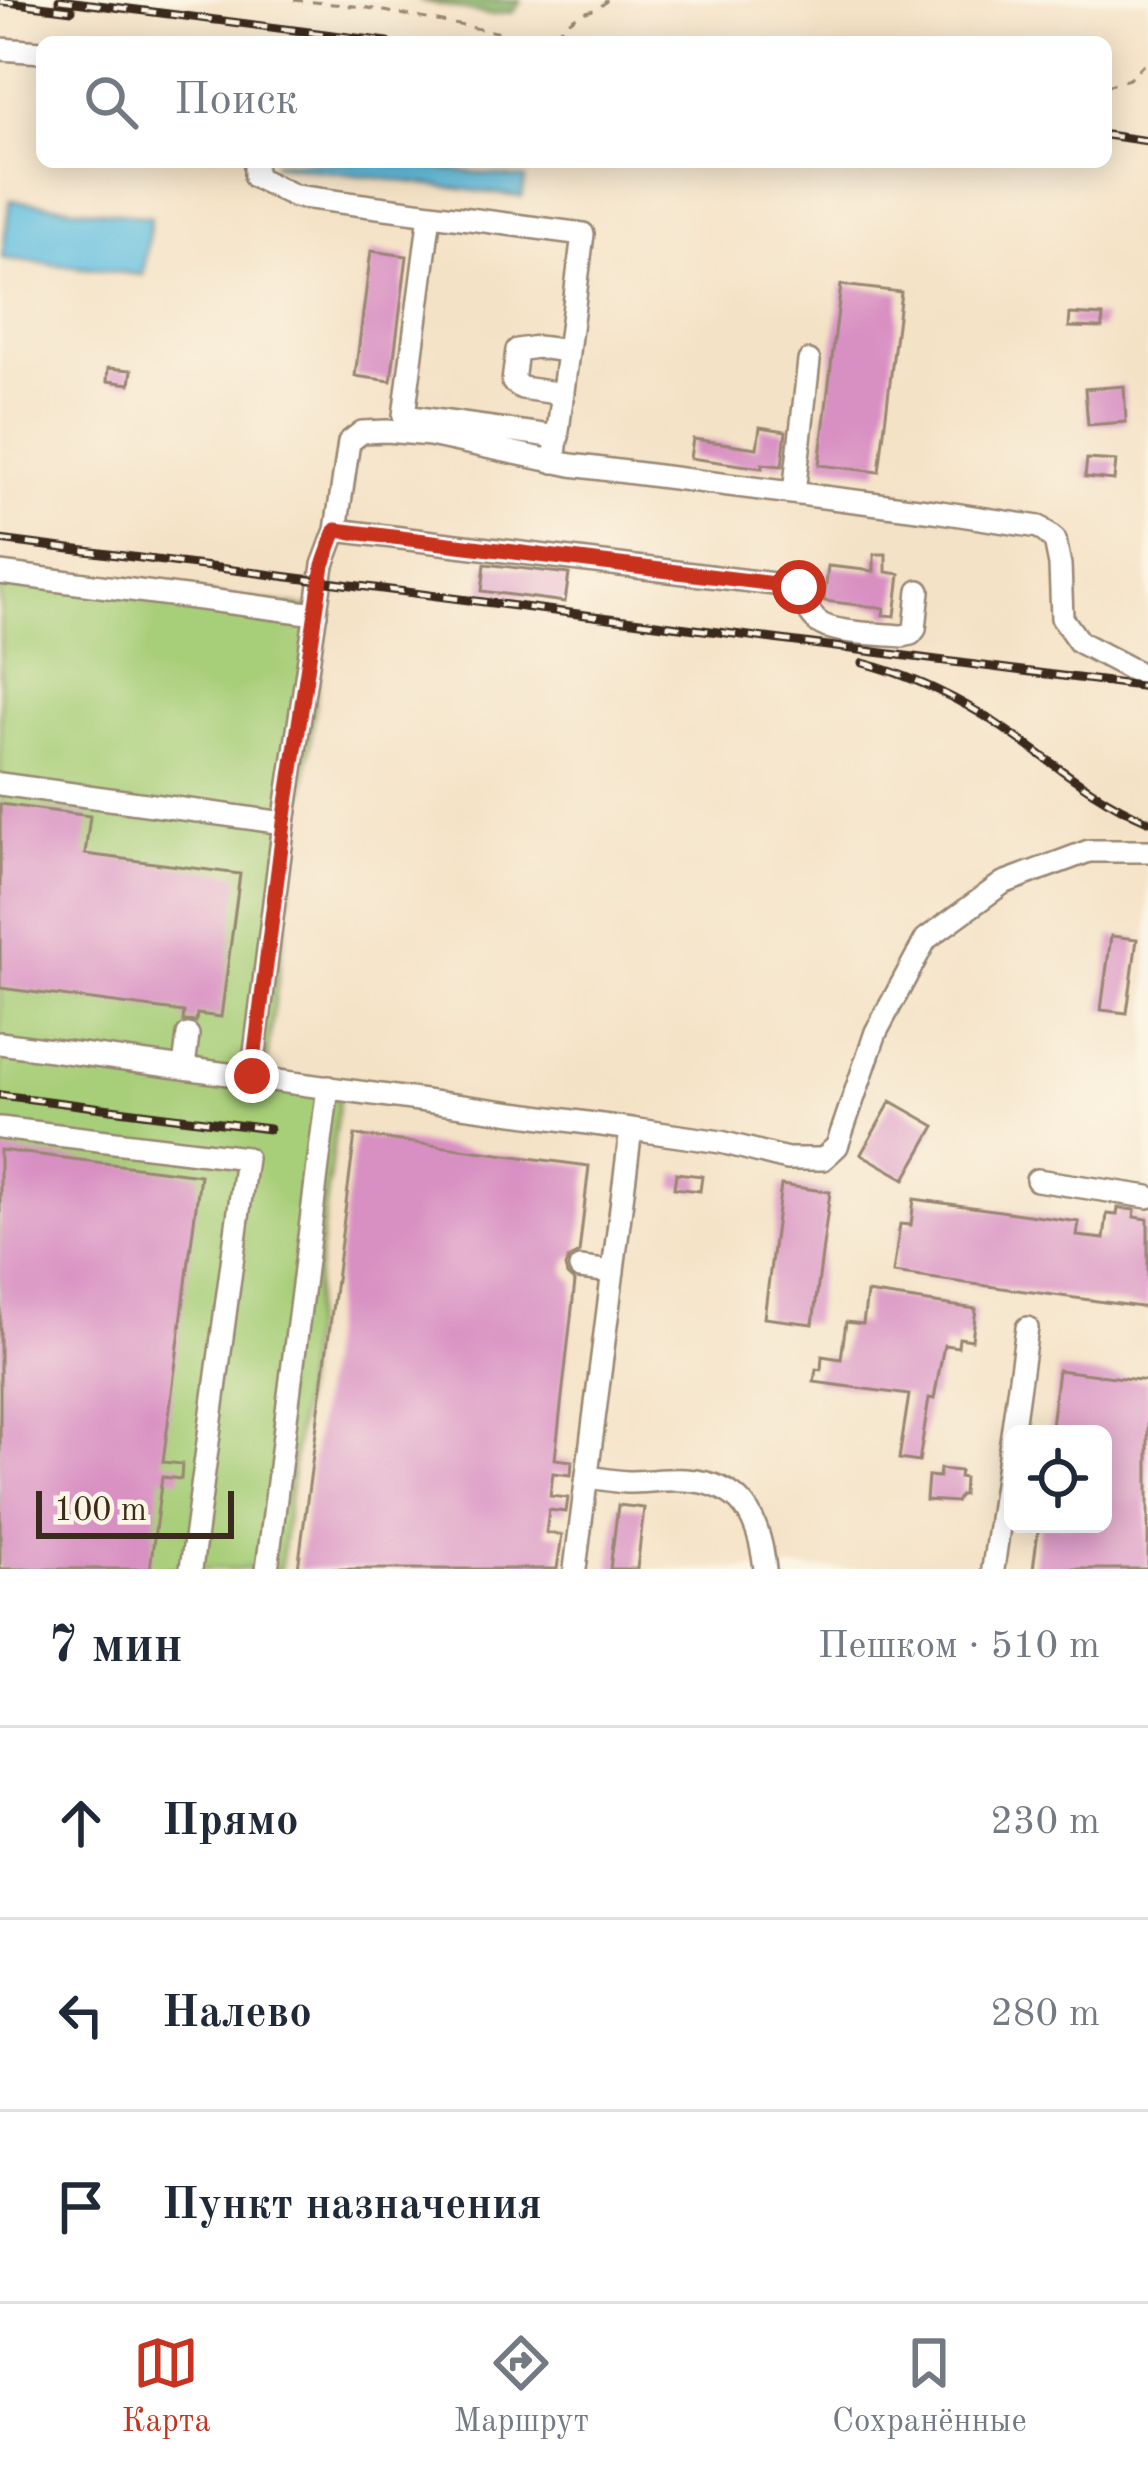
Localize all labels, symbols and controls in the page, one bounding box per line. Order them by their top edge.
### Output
search box [36,36,1112,168]
icon: search [78,69,144,135]
text: Поиск [174,79,298,124]
route start [772,560,826,614]
route end [225,1049,279,1103]
map controls [1004,1425,1112,1533]
button: locate [1004,1425,1112,1533]
scale bar [36,1485,234,1538]
text: 100 m [54,1495,147,1528]
text: 7 мин [48,1622,183,1673]
text: Пешком · 510 m [818,1627,1100,1666]
icon: ahead [48,1790,114,1856]
text: Прямо [162,1800,299,1845]
text: 230 m [990,1803,1100,1842]
icon: left [48,1982,114,2048]
text: Налево [162,1992,312,2037]
text: 280 m [990,1995,1100,2034]
icon: arrive [48,2174,114,2240]
text: Пункт назначения [162,2184,542,2229]
tab: Карта [121,2330,211,2443]
tab: Маршрут [454,2330,589,2443]
tab: Сохранённые [832,2330,1027,2443]

